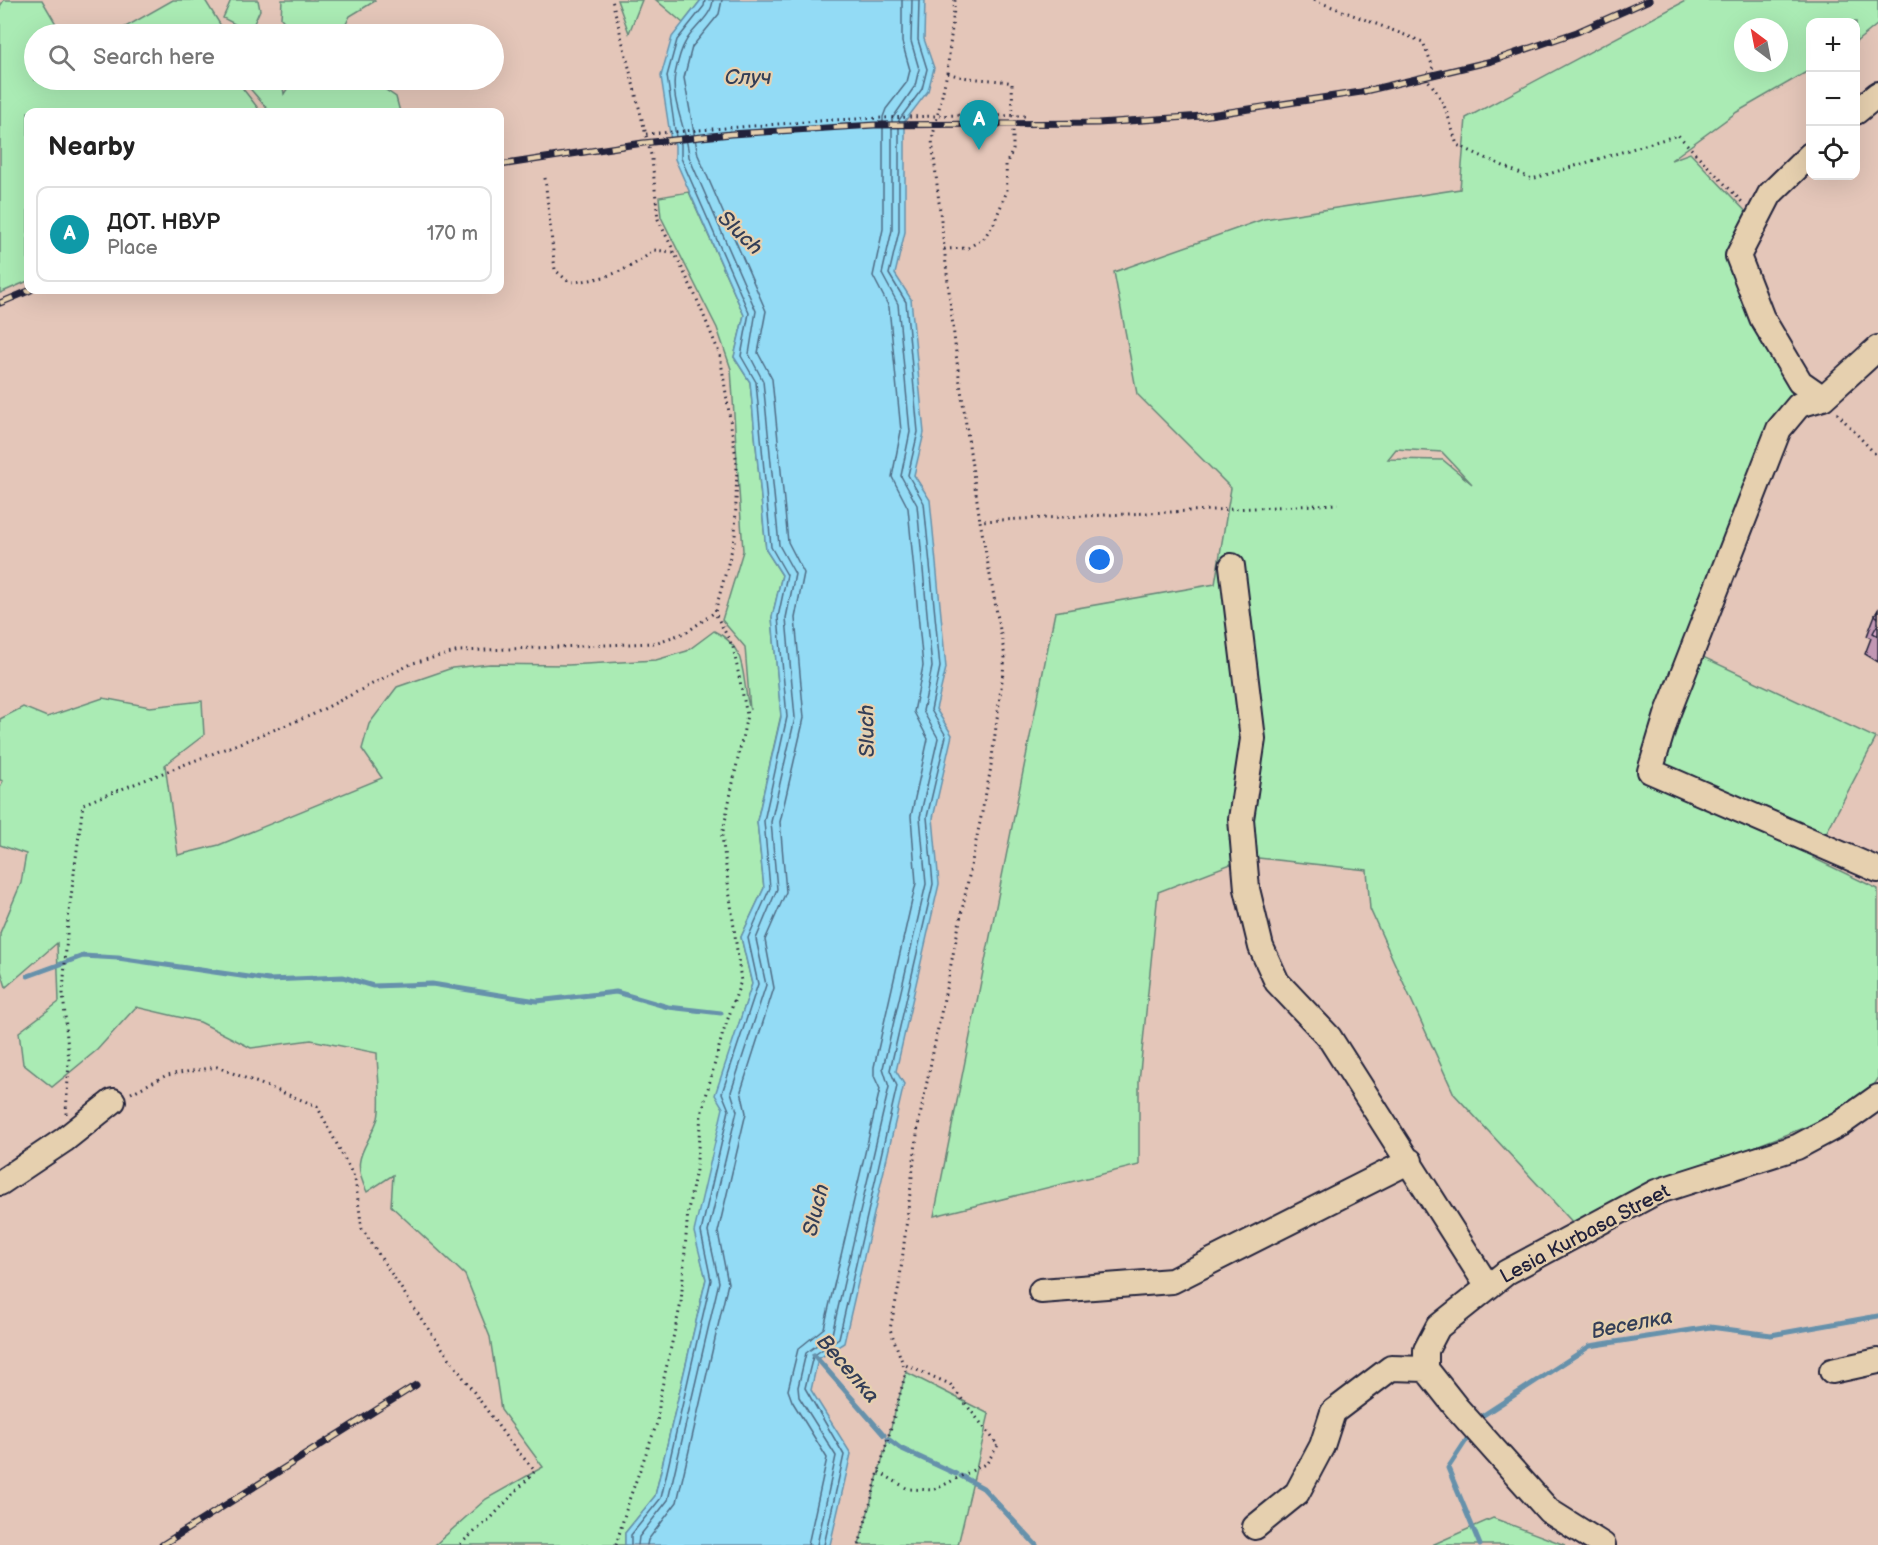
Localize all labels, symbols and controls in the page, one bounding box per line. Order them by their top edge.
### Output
north arrow [1734,18,1788,72]
map controls [1806,18,1860,180]
button: + [1806,18,1860,72]
search box [24,24,504,90]
icon: search [45,41,78,74]
text: Search here [93,44,215,71]
water label: Случ [725,65,771,90]
button: − [1806,72,1860,126]
pin: A [960,100,998,150]
button: locate [1806,126,1860,180]
text: Nearby [48,132,135,163]
water label: Sluch [712,206,768,261]
text: ДОТ. НВУР [107,209,220,236]
text: A [63,222,76,246]
text: 170 m [427,222,478,246]
text: Place [107,236,158,260]
your location [1085,545,1114,574]
water label: Sluch [854,704,880,758]
street label: Lesia Kurbasa Street [1496,1179,1674,1289]
water label: Sluch [797,1181,835,1239]
water label: Веселка [1589,1304,1675,1344]
water label: Веселка [811,1330,885,1408]

